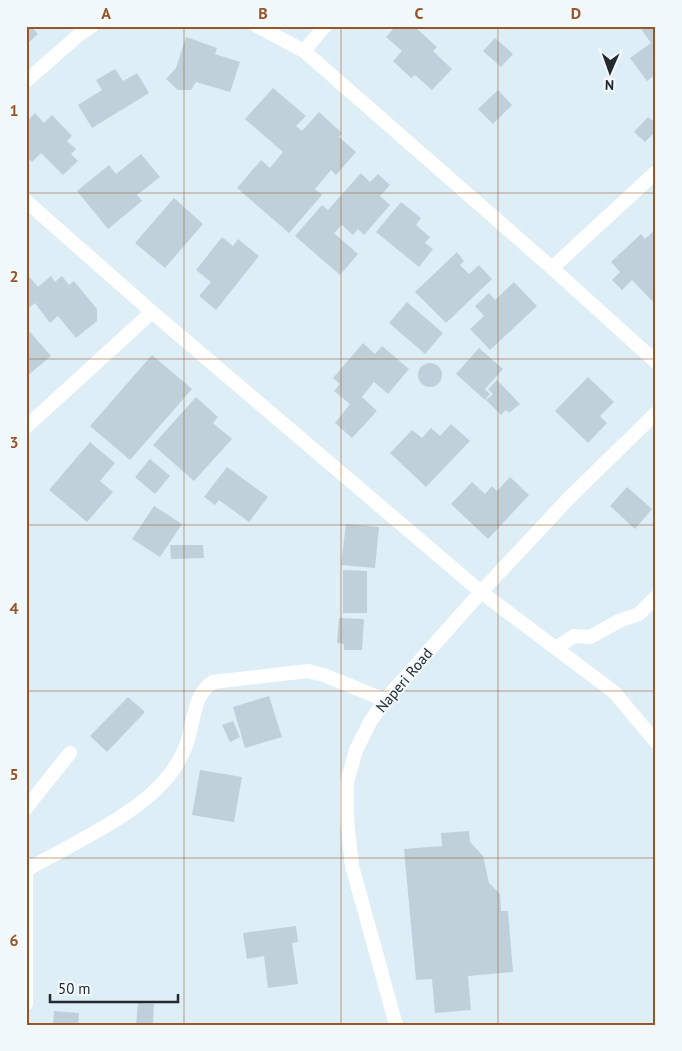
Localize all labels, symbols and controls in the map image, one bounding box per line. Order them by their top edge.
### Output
text: A [101,3,111,23]
text: B [258,3,268,23]
text: C [415,3,424,23]
text: D [571,3,581,23]
north arrow [584,48,634,98]
text: N [605,76,614,94]
text: 1 [9,100,19,120]
text: 2 [9,266,19,286]
text: 3 [9,432,19,452]
text: 4 [9,598,19,618]
street label: Naperi Road [372,644,436,716]
text: 5 [9,764,19,784]
text: 6 [9,930,19,950]
scale bar [50,971,178,1003]
text: 50 m [58,979,91,998]

